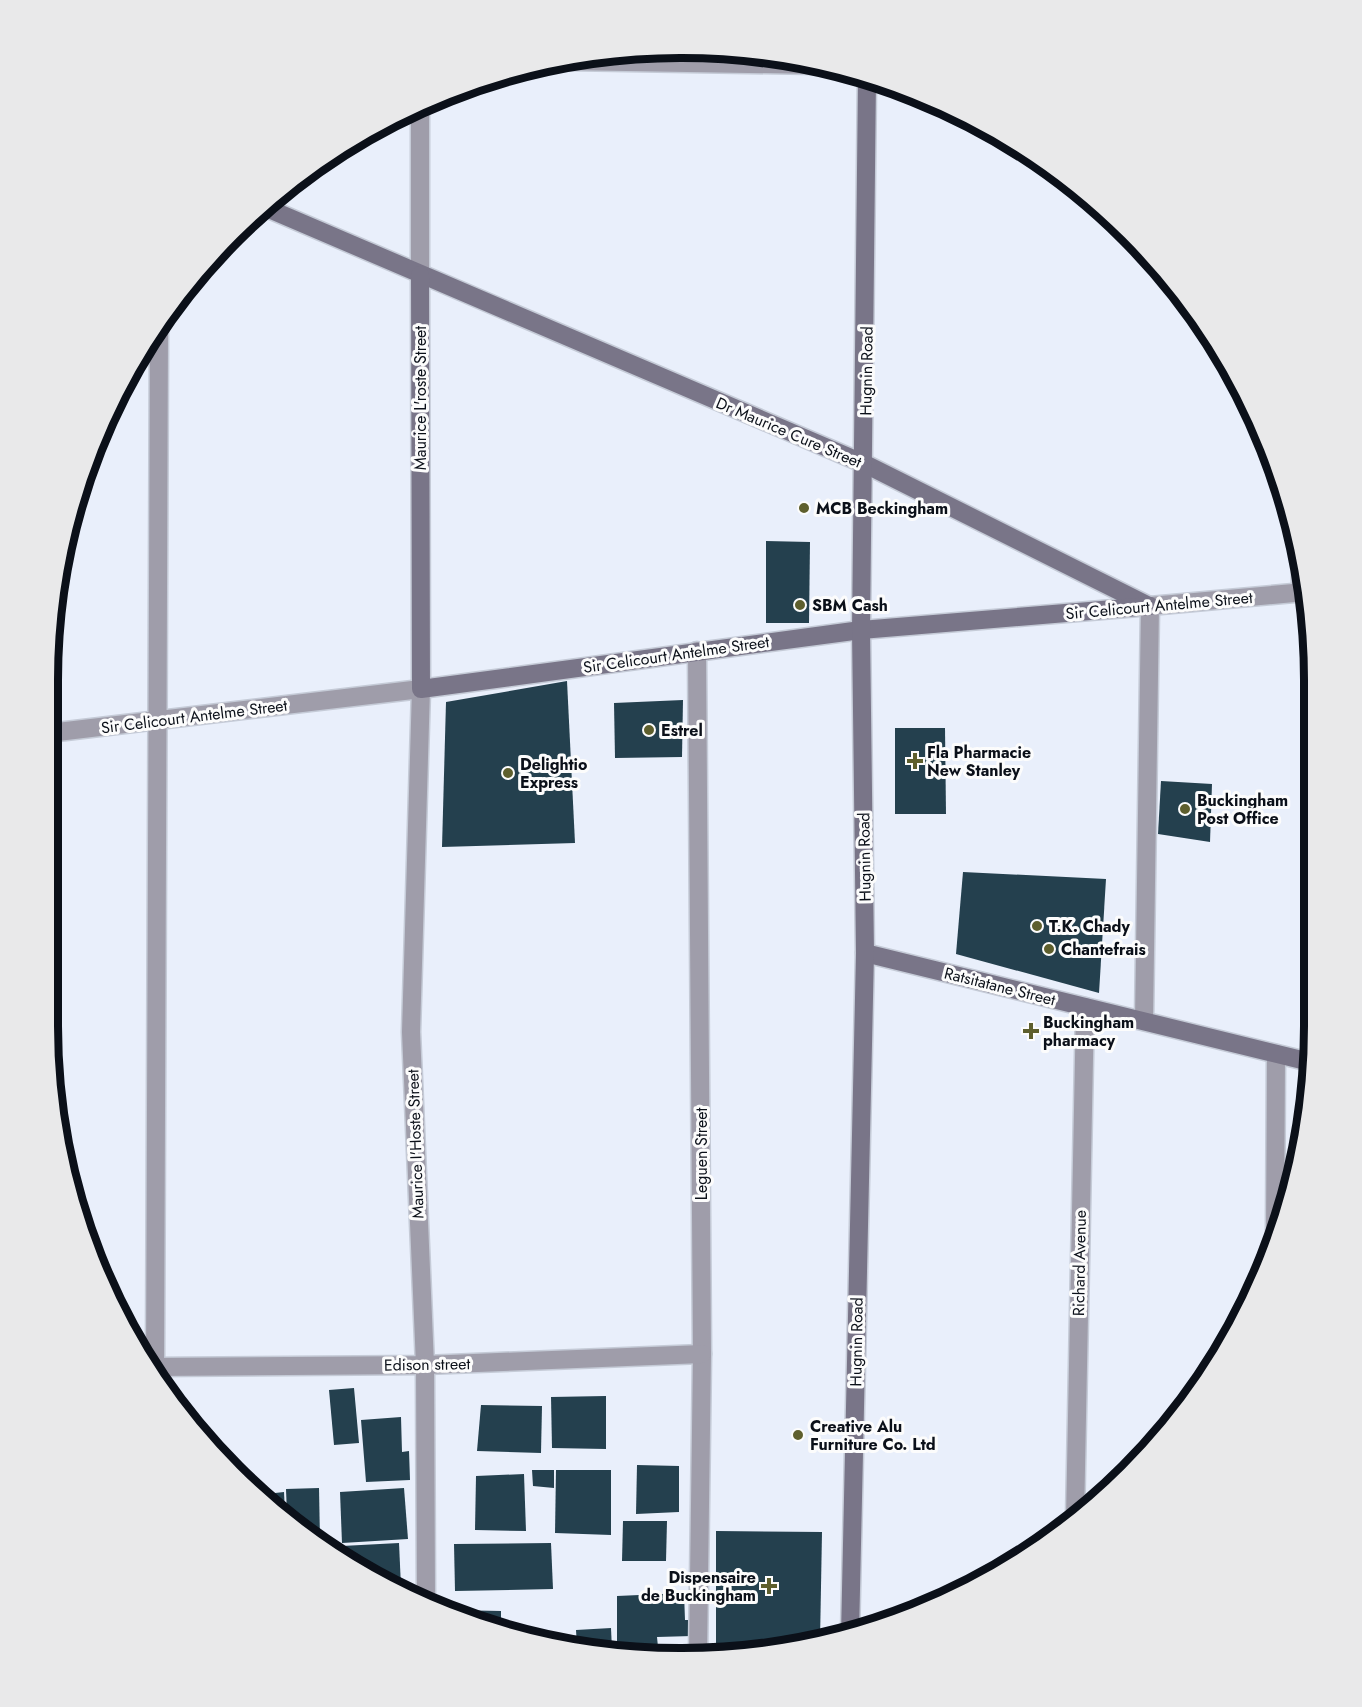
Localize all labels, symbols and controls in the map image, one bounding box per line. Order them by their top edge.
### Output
street label: Maurice L'roste Street [409,326,432,470]
street label: Hugnin Road [854,326,879,416]
street label: Dr Maurice Cure Street [712,391,865,474]
place label: MCB Beckingham [816,497,948,520]
marker: MCB Beckingham [797,501,811,515]
street label: Sir Celicourt Antelme Street [1065,586,1254,625]
place label: SBM Cash [812,594,888,617]
marker: SBM Cash [793,598,807,612]
street label: Sir Celicourt Antelme Street [582,630,771,679]
street label: Sir Celicourt Antelme Street [100,694,289,739]
place label: Estrel [661,719,703,742]
marker: Estrel [642,723,656,737]
place label: Fla Pharmacie New Stanley [927,741,1031,782]
place label: Delightio Express [520,753,587,794]
marker: Fla Pharmacie New Stanley [908,754,922,768]
marker: Delightio Express [501,766,515,780]
place label: Buckingham Post Office [1197,789,1288,830]
marker: Buckingham Post Office [1178,802,1192,816]
street label: Hugnin Road [852,812,877,902]
place label: T.K. Chady [1049,915,1130,938]
marker: T.K. Chady [1030,919,1044,933]
place label: Chantefrais [1061,938,1146,961]
marker: Chantefrais [1042,942,1056,956]
street label: Ratsitatane Street [942,962,1058,1011]
place label: Buckingham pharmacy [1043,1011,1134,1052]
marker: Buckingham pharmacy [1024,1024,1038,1038]
street label: Maurice I'Hoste Street [401,1069,430,1219]
street label: Leguen Street [690,1108,713,1200]
street label: Richard Avenue [1067,1210,1092,1316]
street label: Hugnin Road [844,1297,869,1387]
street label: Edison street [384,1352,471,1377]
place label: Creative Alu Furniture Co. Ltd [810,1415,936,1456]
marker: Creative Alu Furniture Co. Ltd [791,1428,805,1442]
place label: Dispensaire de Buckingham [641,1566,756,1607]
marker: Dispensaire de Buckingham [760,1577,778,1595]

